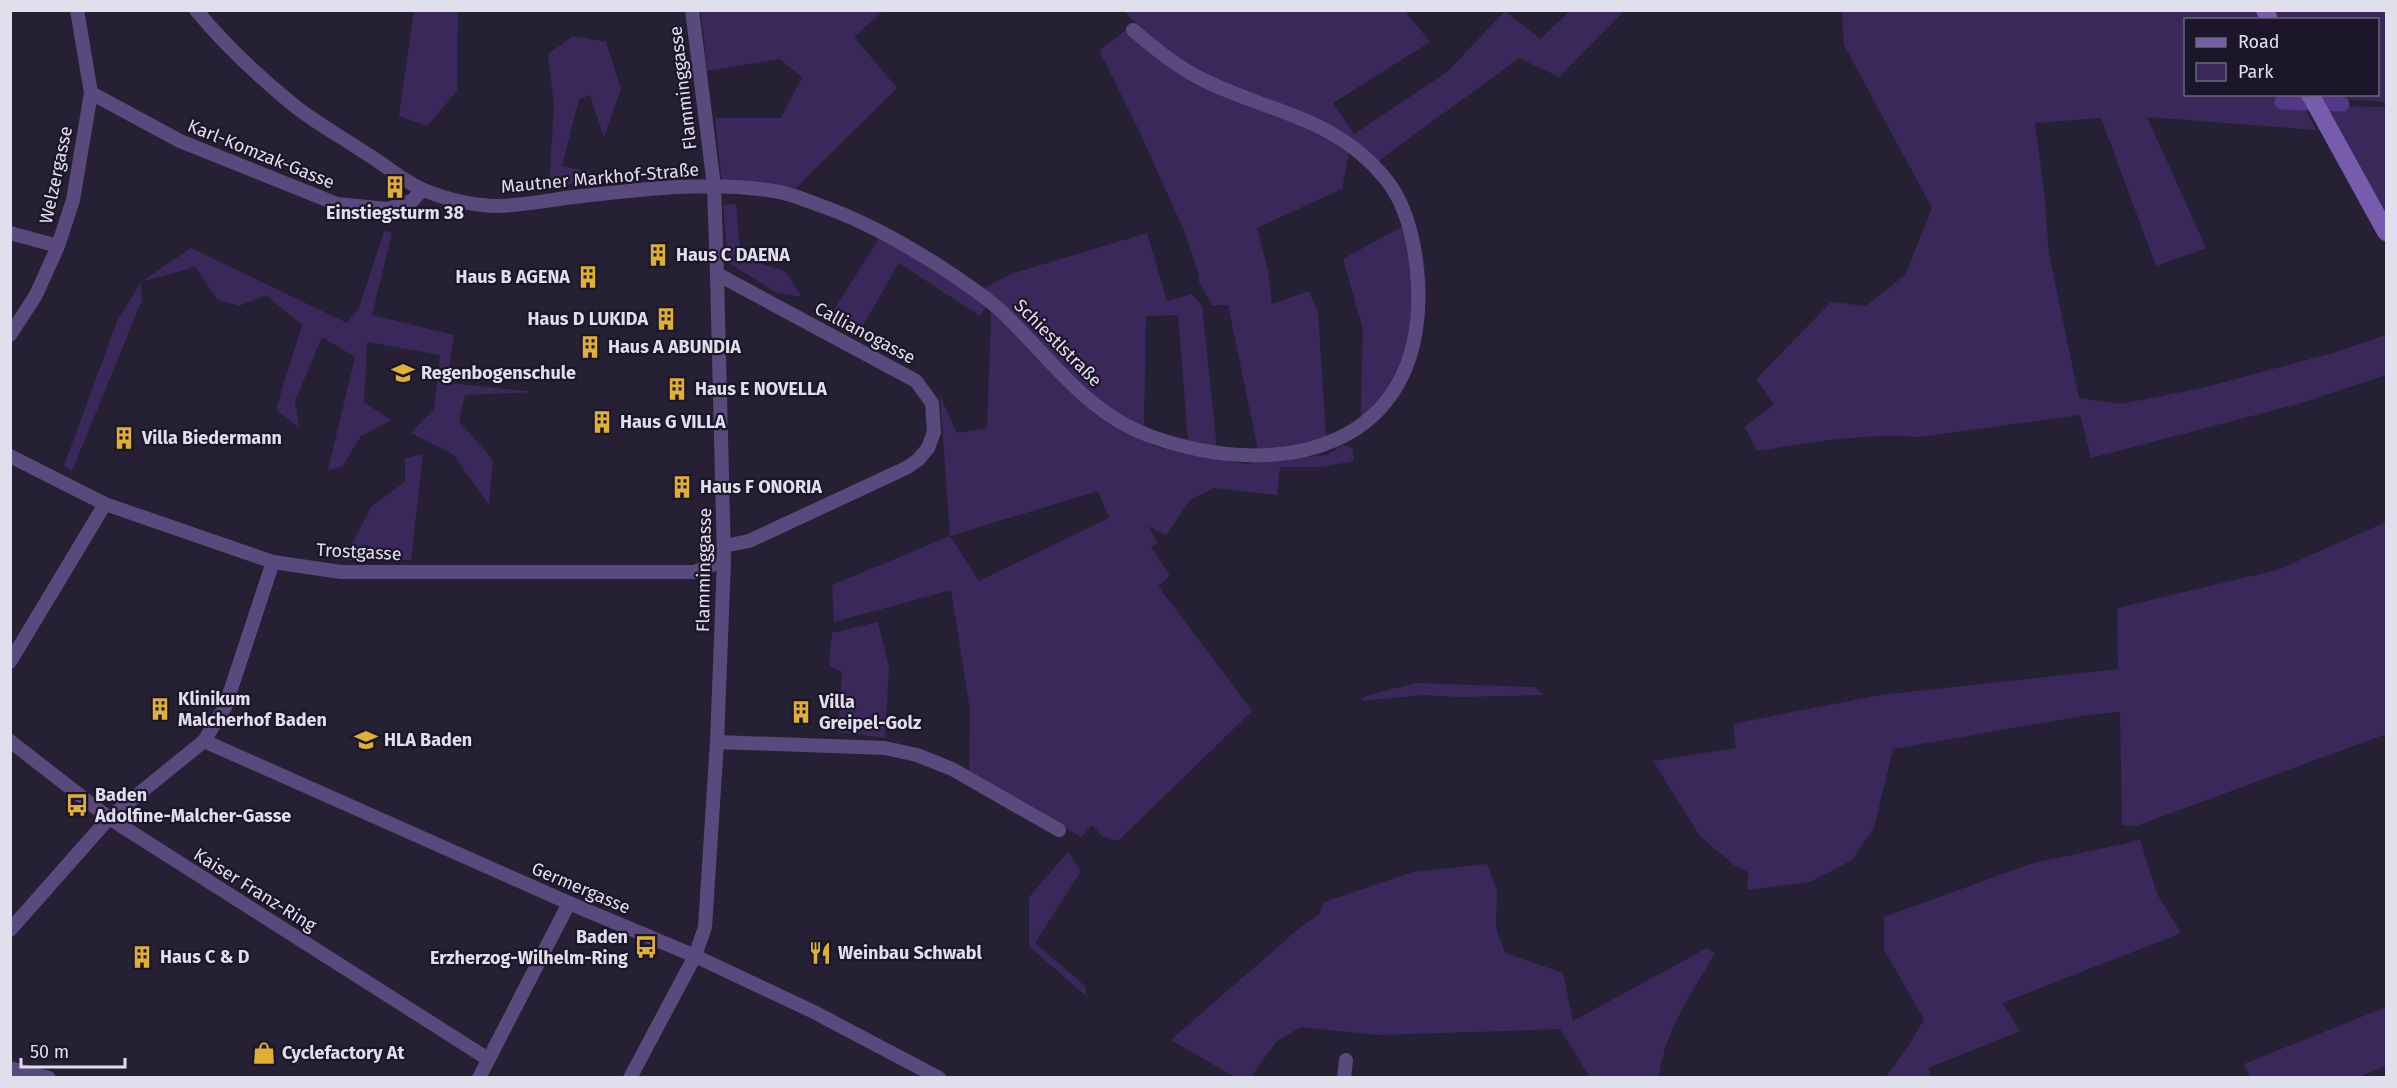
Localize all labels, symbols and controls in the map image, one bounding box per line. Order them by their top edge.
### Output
legend [2184,18,2379,96]
street label: Flamminggasse [664,25,702,151]
text: Road [2238,31,2280,53]
text: Park [2238,61,2274,83]
street label: Karl-Komzak-Gasse [184,114,338,194]
street label: Welzergasse [35,124,77,226]
street label: Mautner Markhof-Straße [500,158,700,198]
building icon: Einstiegsturm 38 [382,174,408,200]
place label: Einstiegsturm 38 [326,202,464,224]
building icon: Haus C DAENA [645,242,671,268]
place label: Haus C DAENA [676,244,790,266]
building icon: Haus B AGENA [575,264,601,290]
place label: Haus B AGENA [455,266,570,288]
street label: Schiestlstraße [1009,294,1107,392]
street label: Callianogasse [811,297,919,369]
building icon: Haus D LUKIDA [653,306,679,332]
place label: Haus D LUKIDA [528,308,648,330]
building icon: Haus A ABUNDIA [577,334,603,360]
place label: Haus A ABUNDIA [608,336,741,358]
school or university icon: Regenbogenschule [390,360,416,386]
place label: Regenbogenschule [421,362,576,384]
building icon: Haus E NOVELLA [664,376,690,402]
place label: Haus E NOVELLA [695,378,827,400]
building icon: Haus G VILLA [589,409,615,435]
place label: Haus G VILLA [620,411,726,433]
building icon: Villa Biedermann [111,425,137,451]
place label: Villa Biedermann [141,427,282,449]
building icon: Haus F ONORIA [669,474,695,500]
place label: Haus F ONORIA [700,476,822,498]
street label: Flamminggasse [692,508,716,632]
street label: Trostgasse [316,539,402,565]
place label: Klinikum Malcherhof Baden [178,688,327,731]
place label: Villa Greipel-Golz [818,691,921,734]
building icon: Klinikum Malcherhof Baden [147,696,173,722]
building icon: Villa Greipel-Golz [788,699,814,725]
school or university icon: HLA Baden [353,727,379,753]
place label: HLA Baden [384,729,472,751]
place label: Baden Adolfine-Malcher-Gasse [94,784,291,827]
bus stop icon: Baden Adolfine-Malcher-Gasse [64,792,90,818]
street label: Kaiser Franz-Ring [190,843,321,937]
street label: Germergasse [528,857,634,919]
place label: Baden Erzherzog-Wilhelm-Ring [430,926,628,969]
bus stop icon: Baden Erzherzog-Wilhelm-Ring [633,934,659,960]
restaurant icon: Weinbau Schwabl [807,940,833,966]
place label: Weinbau Schwabl [838,942,983,964]
building icon: Haus C & D [129,944,155,970]
place label: Haus C & D [160,946,250,968]
scale bar [21,1031,124,1069]
shop icon: Cyclefactory At [251,1040,277,1066]
text: 50 m [30,1041,69,1063]
place label: Cyclefactory At [282,1042,405,1064]

